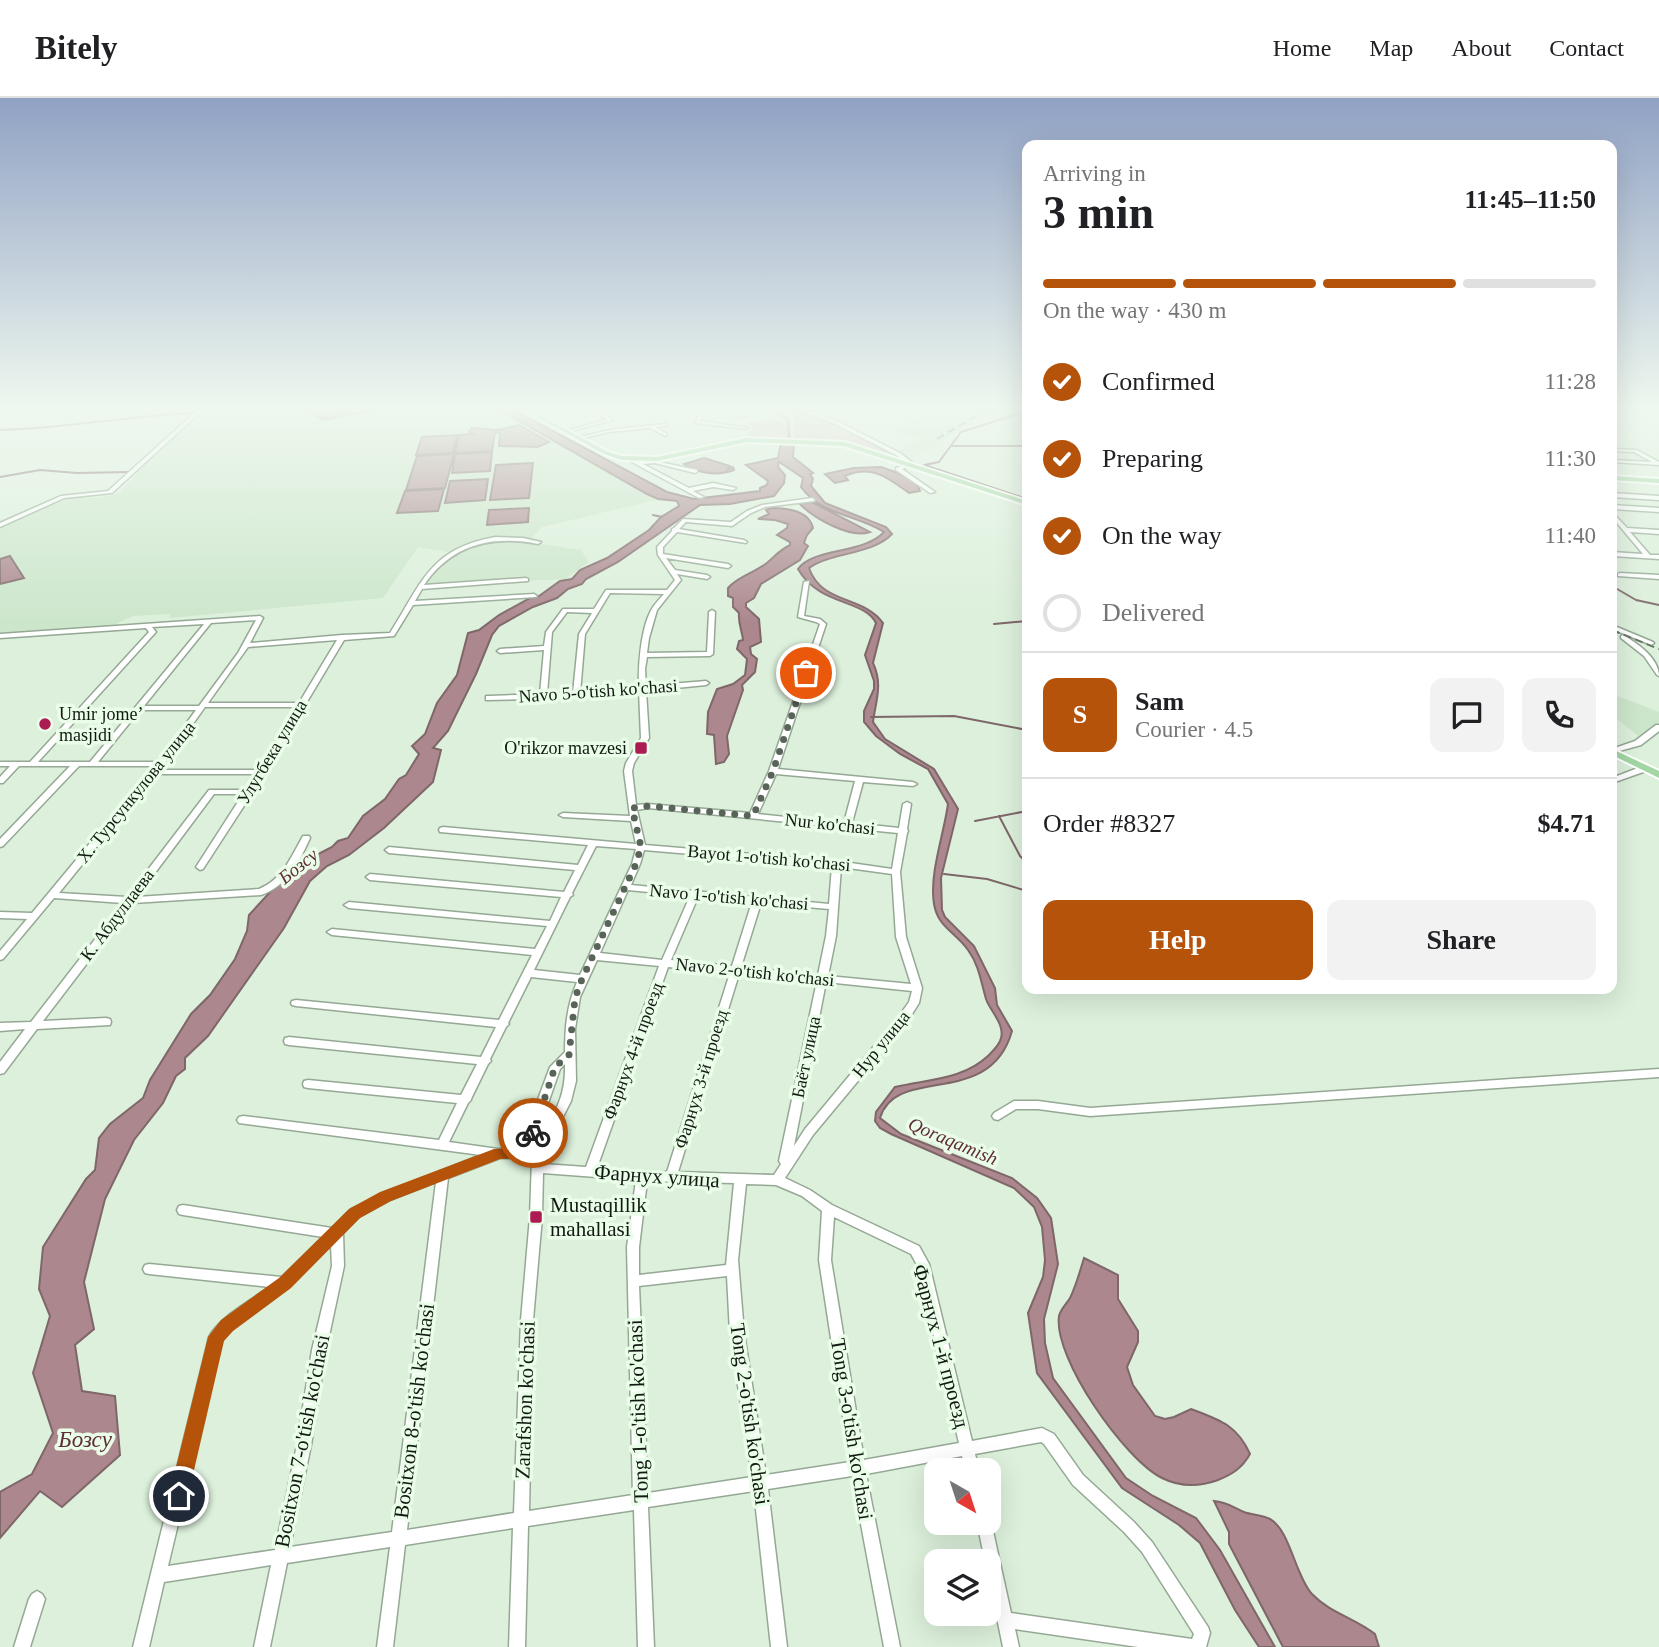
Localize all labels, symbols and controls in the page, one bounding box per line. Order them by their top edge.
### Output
text: Bitely [35,30,117,66]
text: Home [1273,35,1331,61]
text: Map [1369,35,1413,61]
text: About [1451,35,1511,61]
text: Contact [1549,35,1624,61]
text: Arriving in [1043,161,1146,186]
text: 11:45–11:50 [1465,185,1596,214]
text: 3 min [1043,187,1154,238]
text: On the way · 430 m [1043,298,1226,323]
icon: check [1043,363,1081,401]
text: Confirmed [1102,367,1215,396]
text: 11:28 [1544,369,1596,394]
icon: check [1043,440,1081,478]
text: Preparing [1102,444,1203,473]
text: 11:30 [1544,446,1596,471]
icon: check [1043,517,1081,555]
text: On the way [1102,521,1222,550]
text: 11:40 [1544,523,1596,548]
text: Delivered [1102,598,1205,627]
pin [776,643,836,703]
icon: bag [787,654,825,692]
street label: Navo 5-o'tish ko'chasi [518,675,678,707]
button: chat [1430,678,1504,752]
button: phone [1522,678,1596,752]
text: Sam [1135,687,1184,716]
street label: Улугбека улица [233,696,311,808]
text: S [1073,700,1087,729]
place label: Umir jome’ masjidi [59,704,143,745]
marker: Umir jome’ masjidi [37,716,53,732]
street label: Х. Турсункулова улица [73,717,199,867]
text: Courier · 4.5 [1135,717,1253,742]
place label: O'rikzor mavzesi [504,738,627,758]
marker: O'rikzor mavzesi [633,740,649,756]
street label: Nur ko'chasi [784,809,876,839]
text: Order #8327 [1043,809,1175,838]
text: $4.71 [1538,809,1596,838]
street label: Bayot 1-o'tish ko'chasi [687,841,851,875]
water label: Бозсу [273,844,322,889]
street label: К. Абдуллаева [76,865,158,965]
street label: Navo 1-o'tish ko'chasi [649,880,809,914]
button: Help [1043,900,1313,980]
button: Share [1327,900,1596,980]
street label: Navo 2-o'tish ko'chasi [675,954,835,990]
street label: Фарнух 4-й проезд [599,980,667,1122]
street label: Фарнух 3-й проезд [670,1007,732,1151]
street label: Нур улица [848,1007,914,1081]
street label: Баёт улица [788,1014,824,1100]
courier [498,1098,568,1168]
water label: Qoraqamish [905,1113,1001,1169]
icon: bike [514,1114,552,1152]
street label: Фарнух улица [593,1160,721,1192]
place label: Mustaqillik mahallasi [550,1193,647,1241]
marker: Mustaqillik mahallasi [528,1209,544,1225]
street label: Фарнух 1-й проезд [908,1261,974,1431]
street label: Bositxon 8-o'tish ko'chasi [389,1302,439,1520]
street label: Tong 1-o'tish ko'chasi [623,1319,653,1503]
street label: Zarafshon ko'chasi [510,1320,540,1480]
street label: Tong 2-o'tish ko'chasi [725,1322,775,1507]
street label: Bositxon 7-o'tish ko'chasi [270,1332,334,1550]
street label: Tong 3-o'tish ko'chasi [826,1337,878,1522]
water label: Бозсу [57,1427,113,1452]
north arrow [924,1458,1001,1535]
map controls [924,1458,1001,1626]
pin [149,1466,209,1526]
icon: home [160,1477,198,1515]
button: layers [924,1549,1001,1626]

